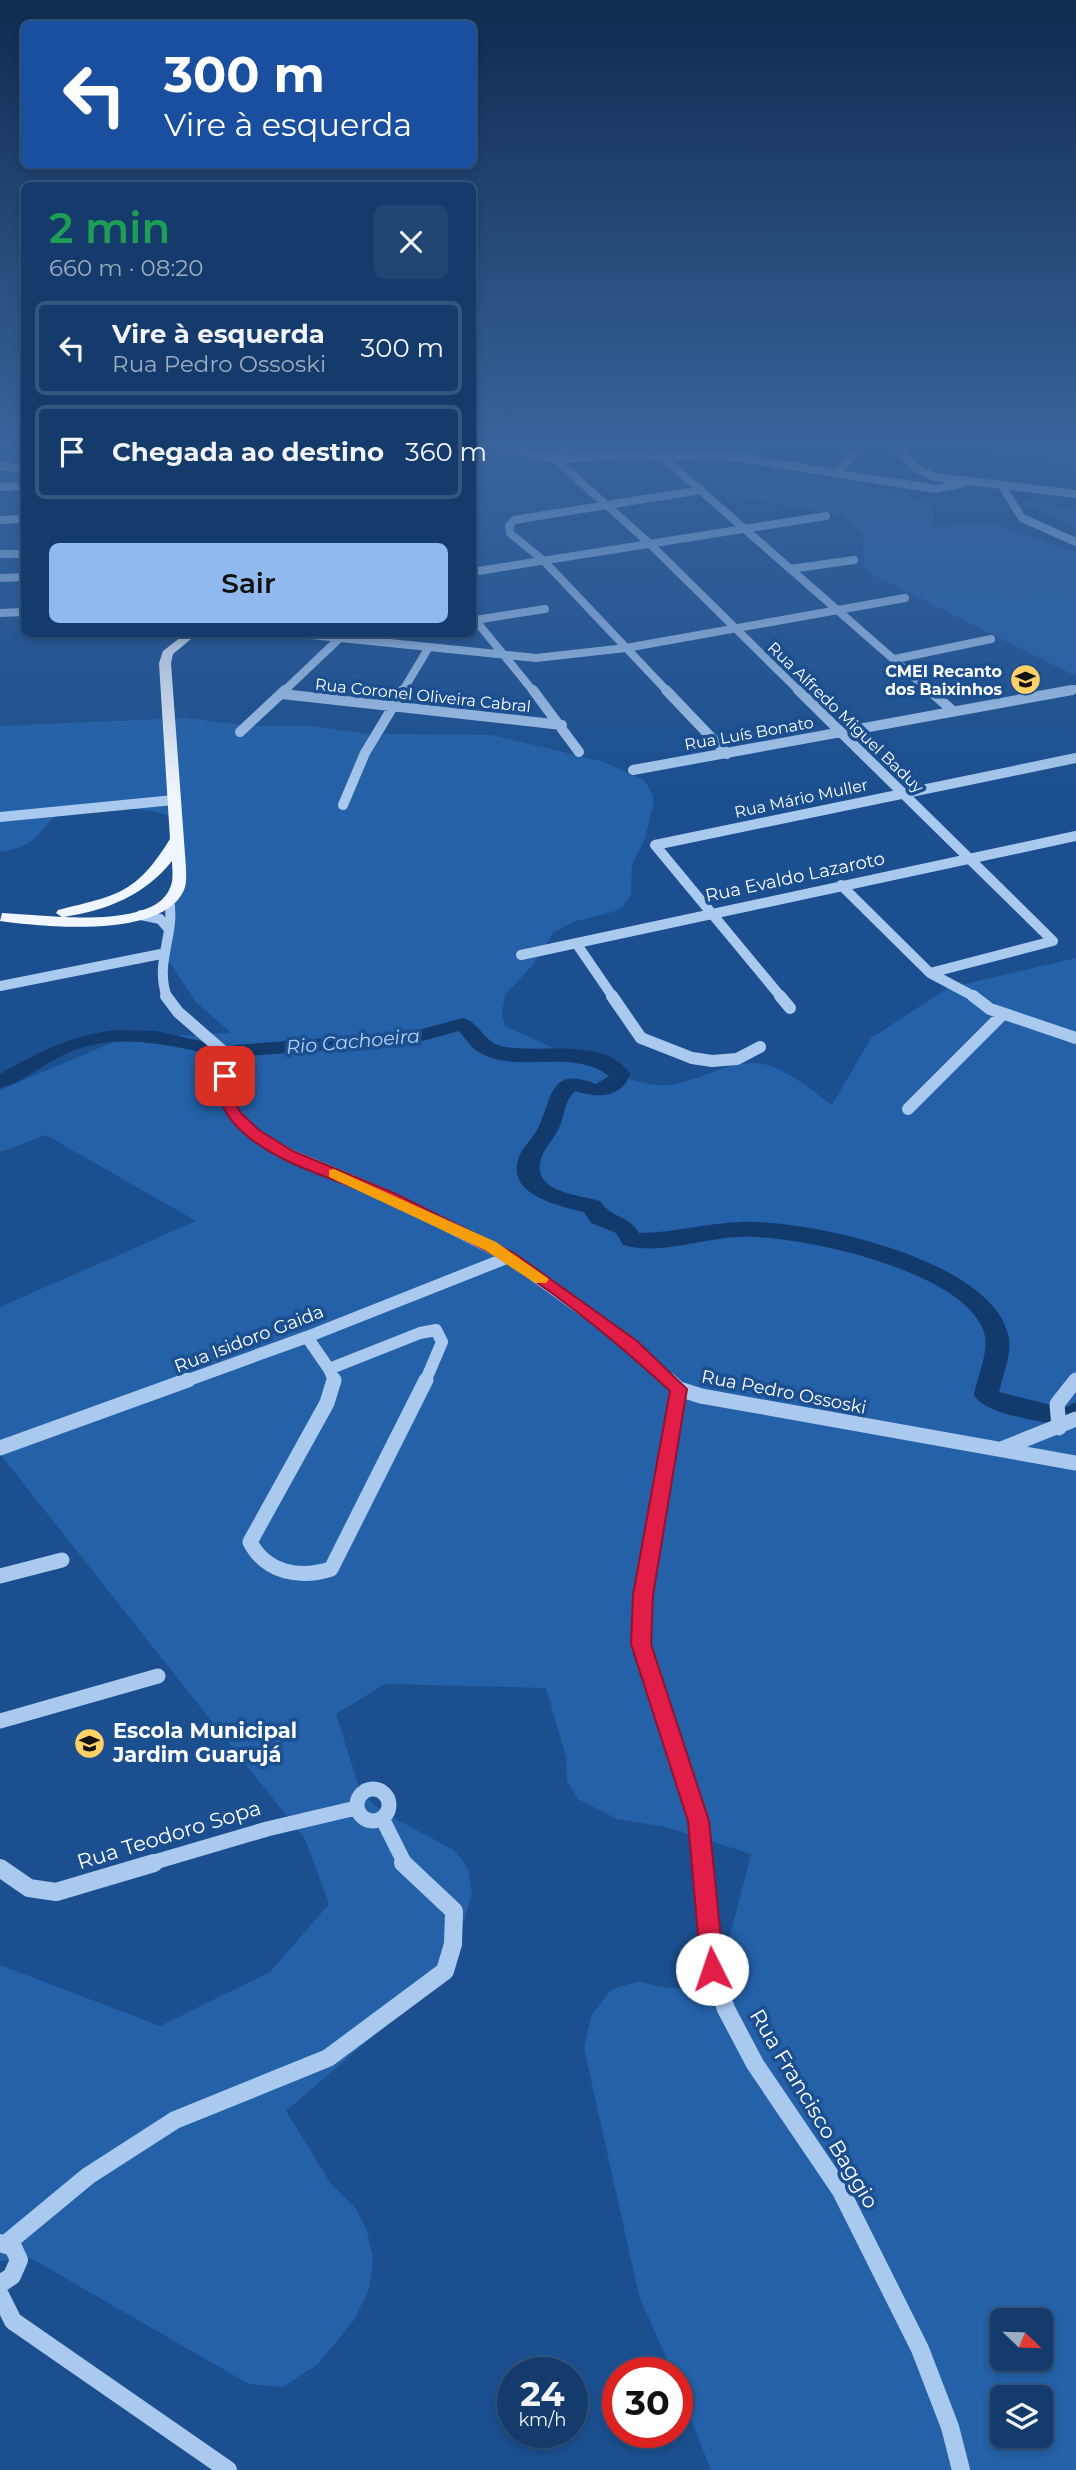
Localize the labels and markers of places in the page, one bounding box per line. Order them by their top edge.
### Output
place label: CMEI Recanto dos Baixinhos [885,662,1002,699]
school or university icon: CMEI Recanto dos Baixinhos [1008,663,1042,697]
pin [195,1046,255,1106]
place label: Escola Municipal Jardim Guarujá [112,1718,297,1767]
school or university icon: Escola Municipal Jardim Guarujá [73,1726,107,1760]

